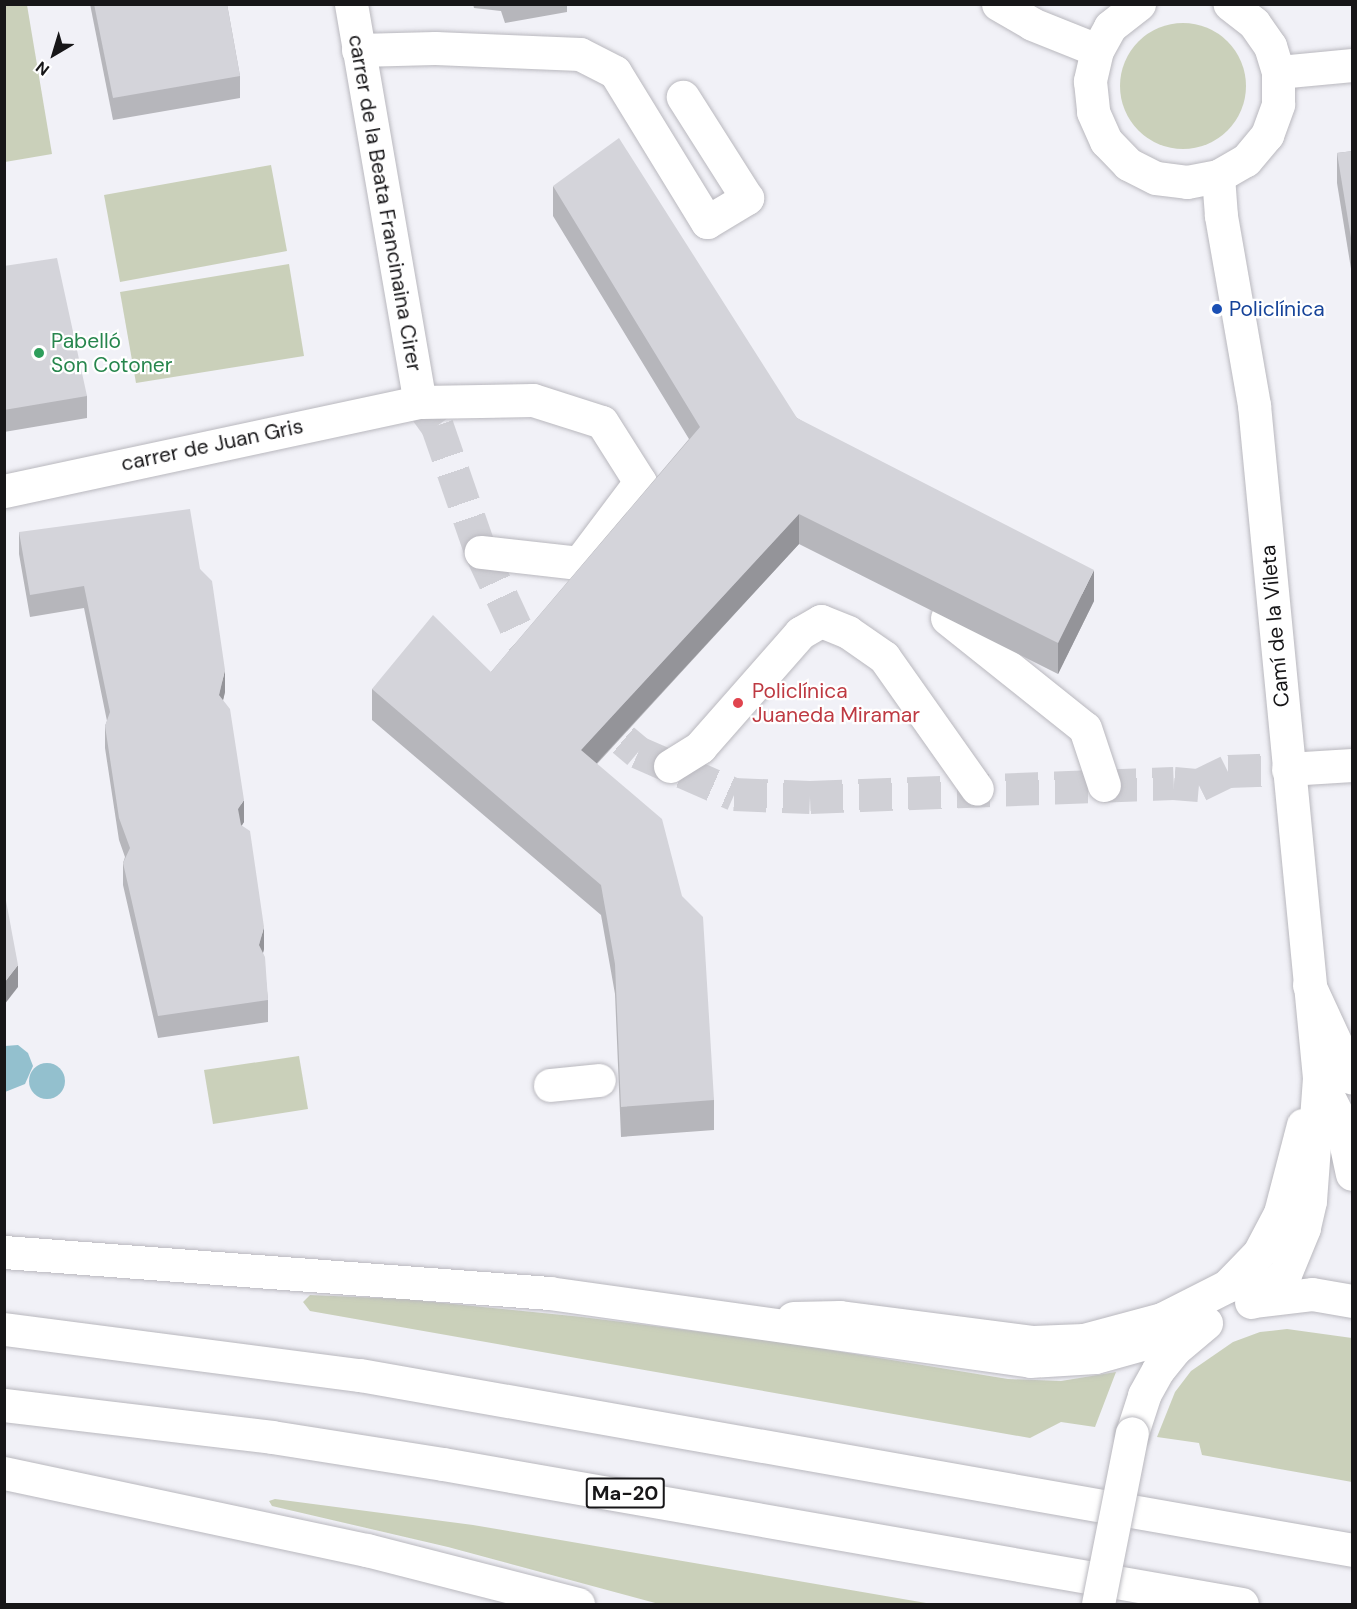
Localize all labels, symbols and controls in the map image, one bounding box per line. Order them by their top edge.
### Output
north arrow [24,24,84,84]
street label: carrer de la Beata Francinaina Cirer [343,33,427,373]
text: N [32,57,54,80]
place label: Policlínica [1229,296,1325,322]
marker: Policlínica [1210,302,1224,316]
place label: Pabelló Son Cotoner [51,328,173,378]
marker: Pabelló Son Cotoner [32,346,46,360]
street label: carrer de Juan Gris [119,413,305,477]
street label: Camí de la Vileta [1255,544,1295,708]
place label: Policlínica Juaneda Miramar [752,678,920,728]
marker: Policlínica Juaneda Miramar [729,694,747,712]
road number: Ma-20 [584,1476,666,1510]

